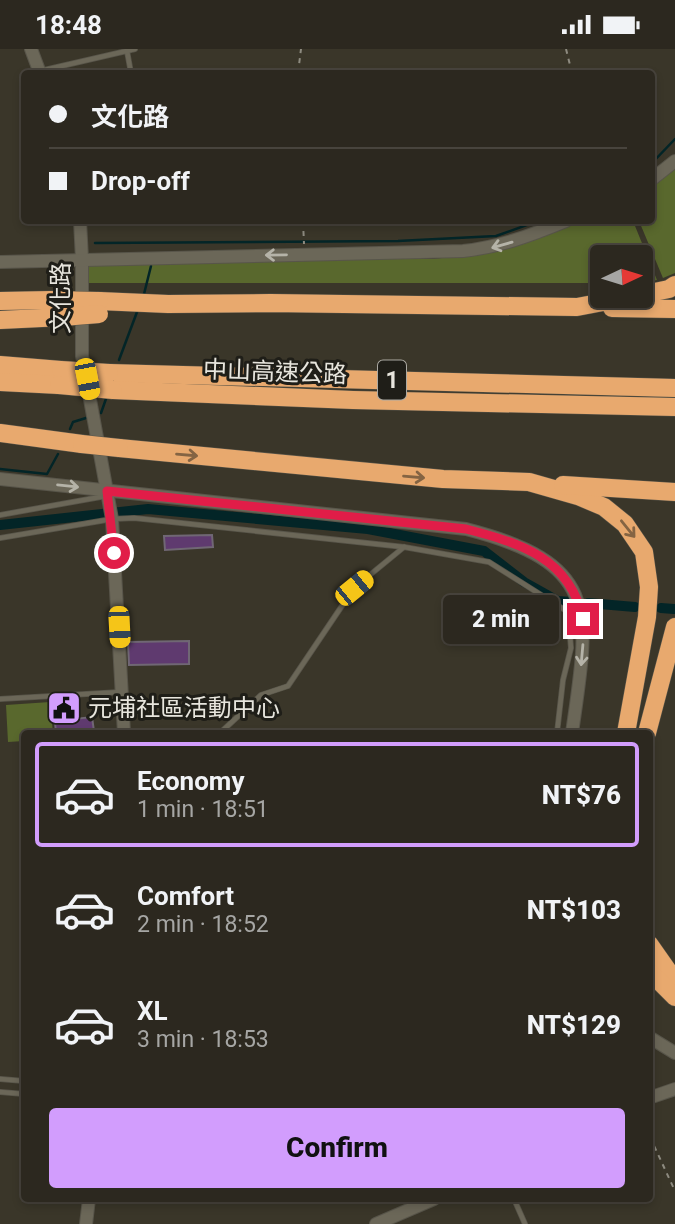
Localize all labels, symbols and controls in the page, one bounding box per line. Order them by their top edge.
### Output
text: 18:48 [35,10,102,40]
text: 文化路 [91,102,169,132]
text: Drop-off [91,166,190,196]
one-way arrow [492,239,514,252]
north arrow [590,245,653,308]
map controls [590,245,653,308]
one-way arrow [264,249,287,262]
street label: 文化路 [47,262,75,334]
street label: 中山高速公路 [203,355,347,389]
car [73,356,102,402]
road number: 1 [378,361,406,399]
one-way arrow [175,449,198,462]
one-way arrow [402,470,424,483]
one-way arrow [56,480,79,493]
one-way arrow [620,520,635,538]
route start [98,537,130,569]
car [332,567,377,609]
callout: 2 min [443,595,558,643]
route end [567,603,599,635]
car [108,605,131,649]
text: 2 min [472,606,530,633]
one-way arrow [575,643,588,666]
public building icon: 元埔社區活動中心 [45,689,83,727]
place label: 元埔社區活動中心 [88,694,280,722]
icon: car [53,763,116,826]
text: Economy [137,766,244,796]
text: NT$76 [542,780,621,810]
text: 1 min · 18:51 [137,796,269,823]
icon: car [53,878,116,941]
text: Comfort [137,881,234,911]
text: NT$103 [527,895,621,925]
text: 2 min · 18:52 [137,911,269,938]
icon: car [53,993,116,1056]
text: XL [137,996,168,1026]
text: NT$129 [527,1010,621,1040]
text: 3 min · 18:53 [137,1026,269,1053]
button: Confirm [49,1108,625,1188]

